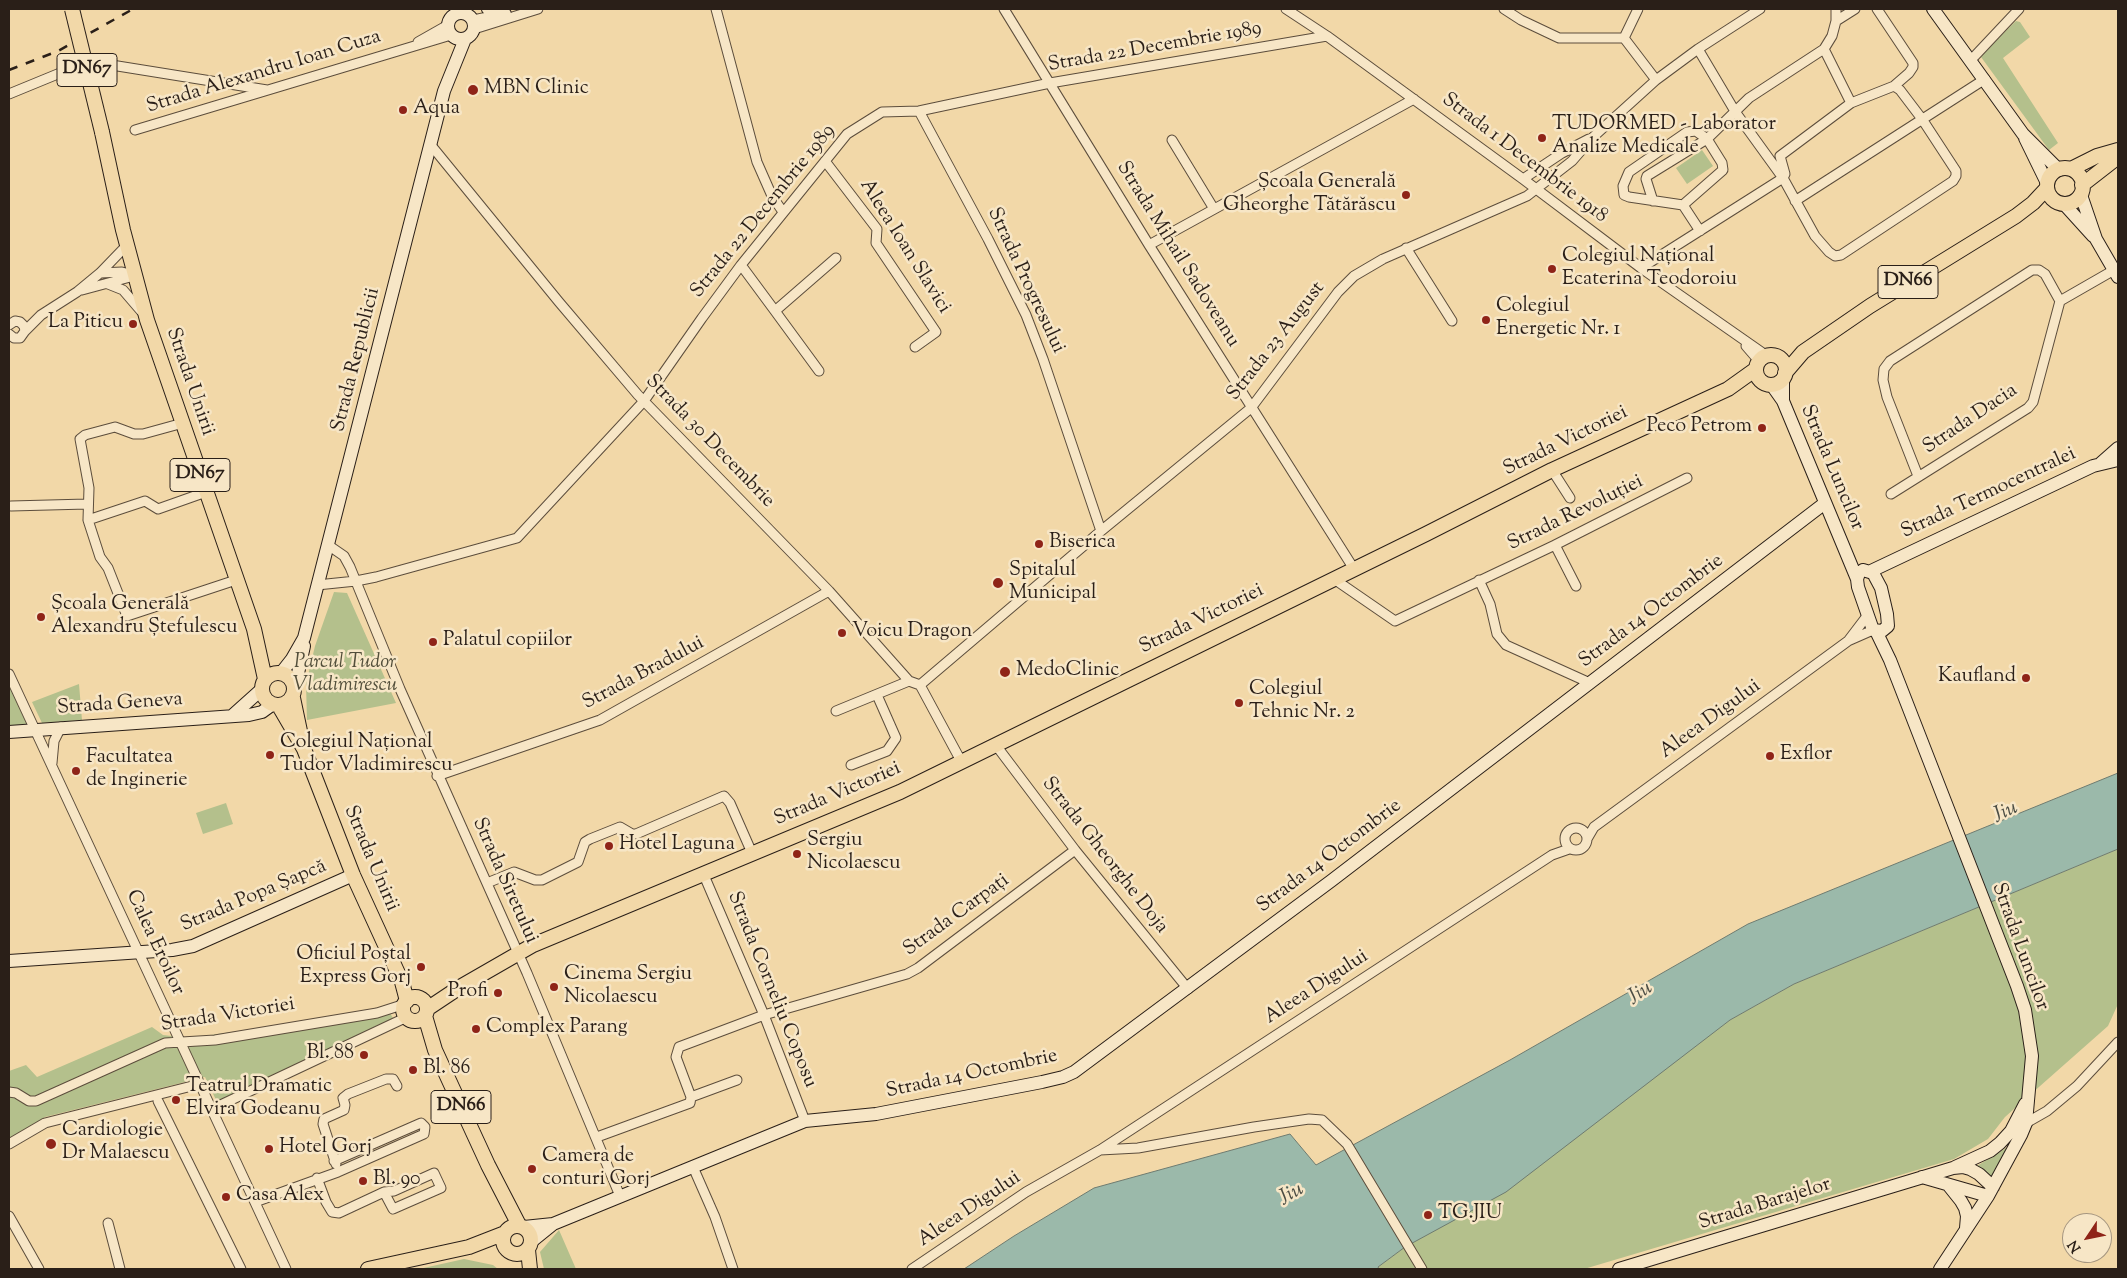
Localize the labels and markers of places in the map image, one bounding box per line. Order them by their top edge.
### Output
place label: MBN Clinic [484,78,589,102]
marker: MBN Clinic [466,83,480,97]
place label: Aqua [413,98,460,122]
marker: Aqua [397,104,409,116]
place label: TUDORMED - Laborator Analize Medicale [1552,114,1776,161]
marker: TUDORMED - Laborator Analize Medicale [1536,132,1548,144]
place label: Școala Generală Gheorghe Tătărăscu [1223,172,1396,219]
marker: Școala Generală Gheorghe Tătărăscu [1400,189,1412,201]
place label: Colegiul Național Ecaterina Teodoroiu [1562,246,1737,293]
marker: Colegiul Național Ecaterina Teodoroiu [1546,263,1558,275]
place label: Colegiul Energetic Nr. 1 [1496,296,1620,343]
place label: La Piticu [48,312,123,336]
marker: Colegiul Energetic Nr. 1 [1480,314,1492,326]
marker: La Piticu [127,318,139,330]
place label: Peco Petrom [1647,416,1752,440]
marker: Peco Petrom [1756,422,1768,434]
place label: Biserica [1049,532,1116,556]
marker: Biserica [1033,538,1045,550]
place label: Spitalul Municipal [1009,560,1097,607]
marker: Spitalul Municipal [991,576,1005,590]
place label: Școala Generală Alexandru Ștefulescu [51,594,238,641]
marker: Școala Generală Alexandru Ștefulescu [35,611,47,623]
place label: Voicu Dragon [852,621,972,645]
marker: Voicu Dragon [836,627,848,639]
place label: Palatul copiilor [443,630,572,654]
marker: Palatul copiilor [427,636,439,648]
place label: MedoClinic [1016,660,1119,684]
marker: MedoClinic [998,665,1012,679]
place label: Kaufland [1938,666,2016,690]
marker: Kaufland [2020,672,2032,684]
place label: Colegiul Tehnic Nr. 2 [1249,679,1355,726]
marker: Colegiul Tehnic Nr. 2 [1233,697,1245,709]
place label: Colegiul Național Tudor Vladimirescu [280,732,453,779]
place label: Exflor [1780,744,1832,768]
place label: Facultatea de Inginerie [86,747,188,794]
marker: Colegiul Național Tudor Vladimirescu [264,749,276,761]
marker: Exflor [1764,750,1776,762]
marker: Facultatea de Inginerie [70,765,82,777]
place label: Sergiu Nicolaescu [807,830,901,877]
place label: Hotel Laguna [619,834,735,858]
marker: Hotel Laguna [603,840,615,852]
marker: Sergiu Nicolaescu [791,848,803,860]
place label: Oficiul Poştal Express Gorj [296,944,411,991]
marker: Oficiul Poştal Express Gorj [415,961,427,973]
place label: Cinema Sergiu Nicolaescu [564,964,692,1011]
place label: Profi [448,981,488,1005]
marker: Cinema Sergiu Nicolaescu [548,981,560,993]
marker: Profi [492,987,504,999]
place label: Complex Parang [486,1017,628,1041]
marker: Complex Parang [470,1023,482,1035]
place label: Bl. 88 [307,1043,354,1067]
marker: Bl. 88 [358,1049,370,1061]
place label: Bl. 86 [423,1058,470,1082]
marker: Bl. 86 [407,1064,419,1076]
place label: Teatrul Dramatic Elvira Godeanu [186,1076,332,1123]
marker: Teatrul Dramatic Elvira Godeanu [170,1094,182,1106]
place label: Cardiologie Dr Malaescu [62,1120,169,1167]
marker: Cardiologie Dr Malaescu [44,1137,58,1151]
place label: Hotel Gorj [279,1137,372,1161]
marker: Hotel Gorj [263,1143,275,1155]
place label: Camera de conturi Gorj [542,1146,650,1193]
marker: Camera de conturi Gorj [526,1163,538,1175]
place label: Bl. 90 [373,1169,421,1193]
marker: Bl. 90 [357,1175,369,1187]
place label: Casa Alex [236,1185,324,1209]
marker: Casa Alex [220,1191,232,1203]
place label: TG.JIU [1438,1203,1502,1227]
marker: TG.JIU [1422,1209,1434,1221]

